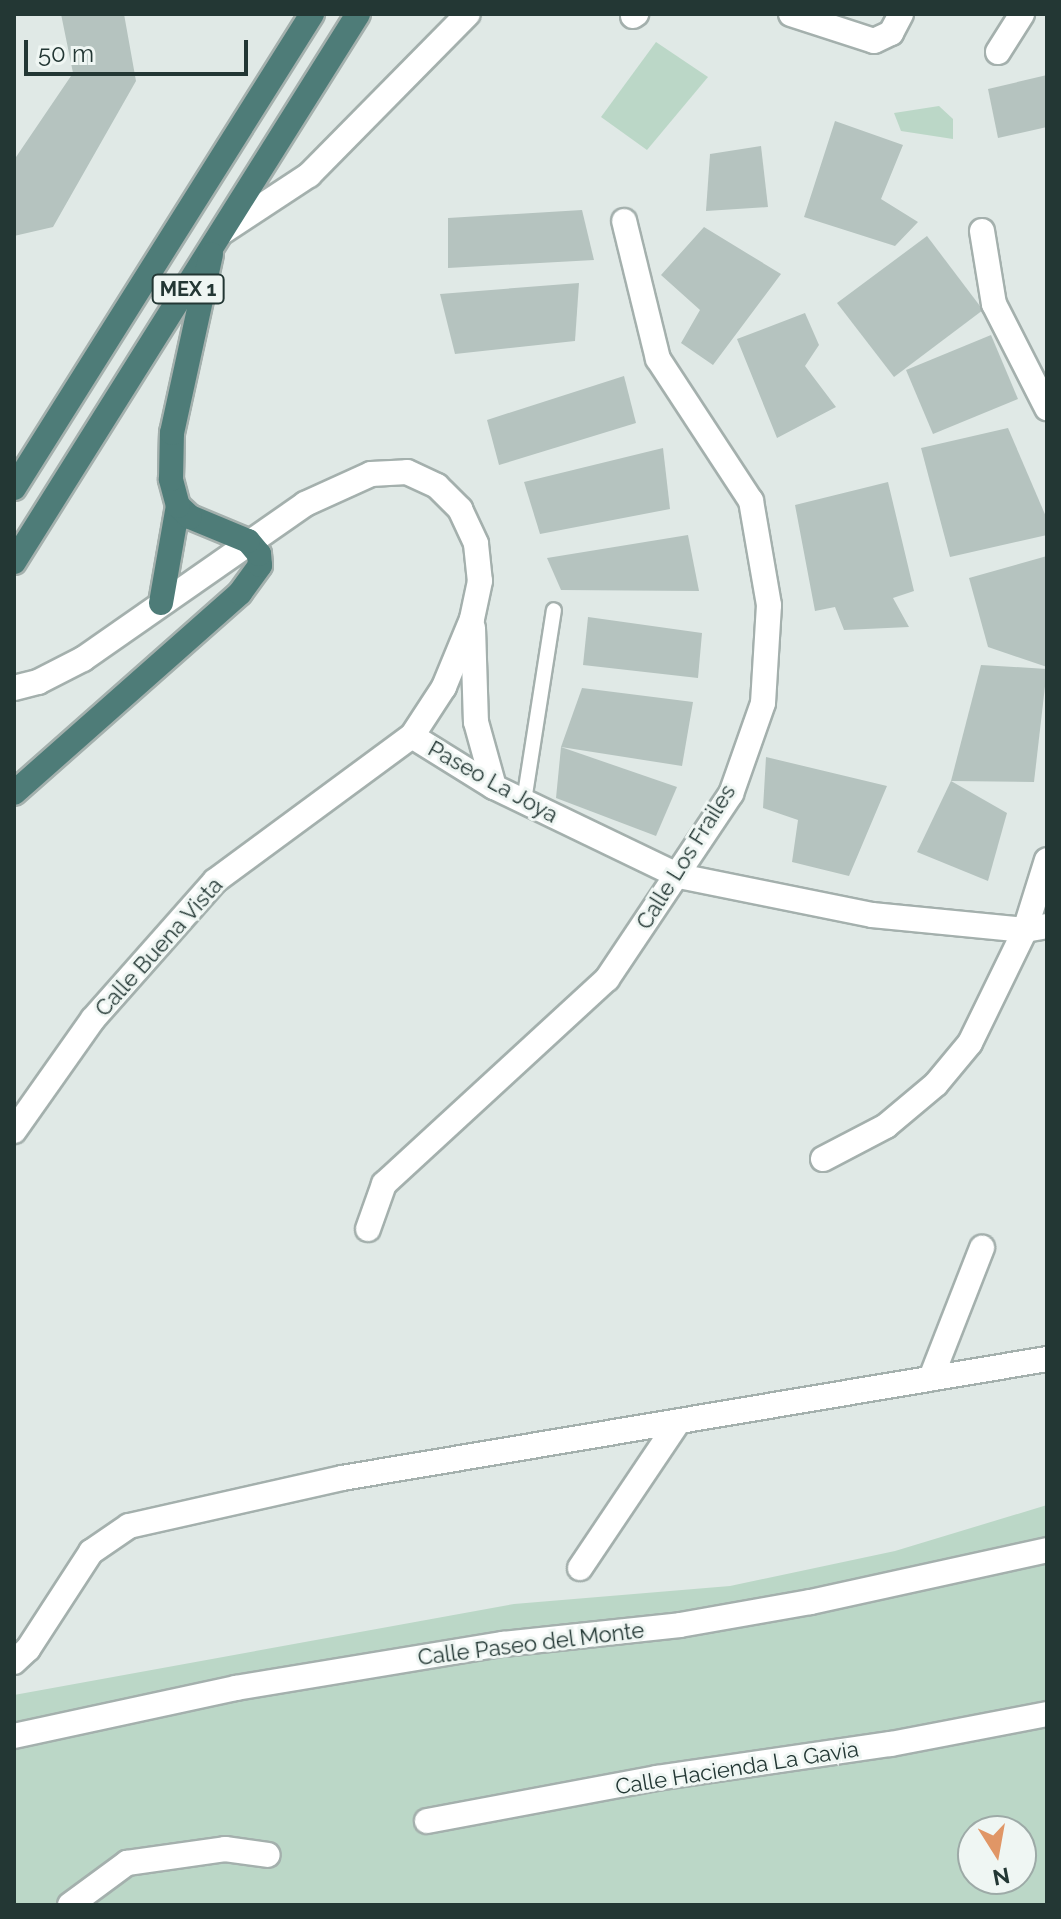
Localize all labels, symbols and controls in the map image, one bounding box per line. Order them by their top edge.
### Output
scale bar [28,24,252,74]
text: 50 m [38,39,94,68]
road number: MEX 1 [150,273,226,305]
street label: Paseo La Joya [423,735,563,829]
street label: Calle Los Frailes [631,780,741,934]
street label: Calle Buena Vista [90,872,228,1022]
street label: Calle Paseo del Monte [416,1617,646,1671]
street label: Calle Hacienda La Gavia [613,1736,861,1800]
north arrow [957,1815,1037,1895]
text: N [990,1862,1012,1891]

